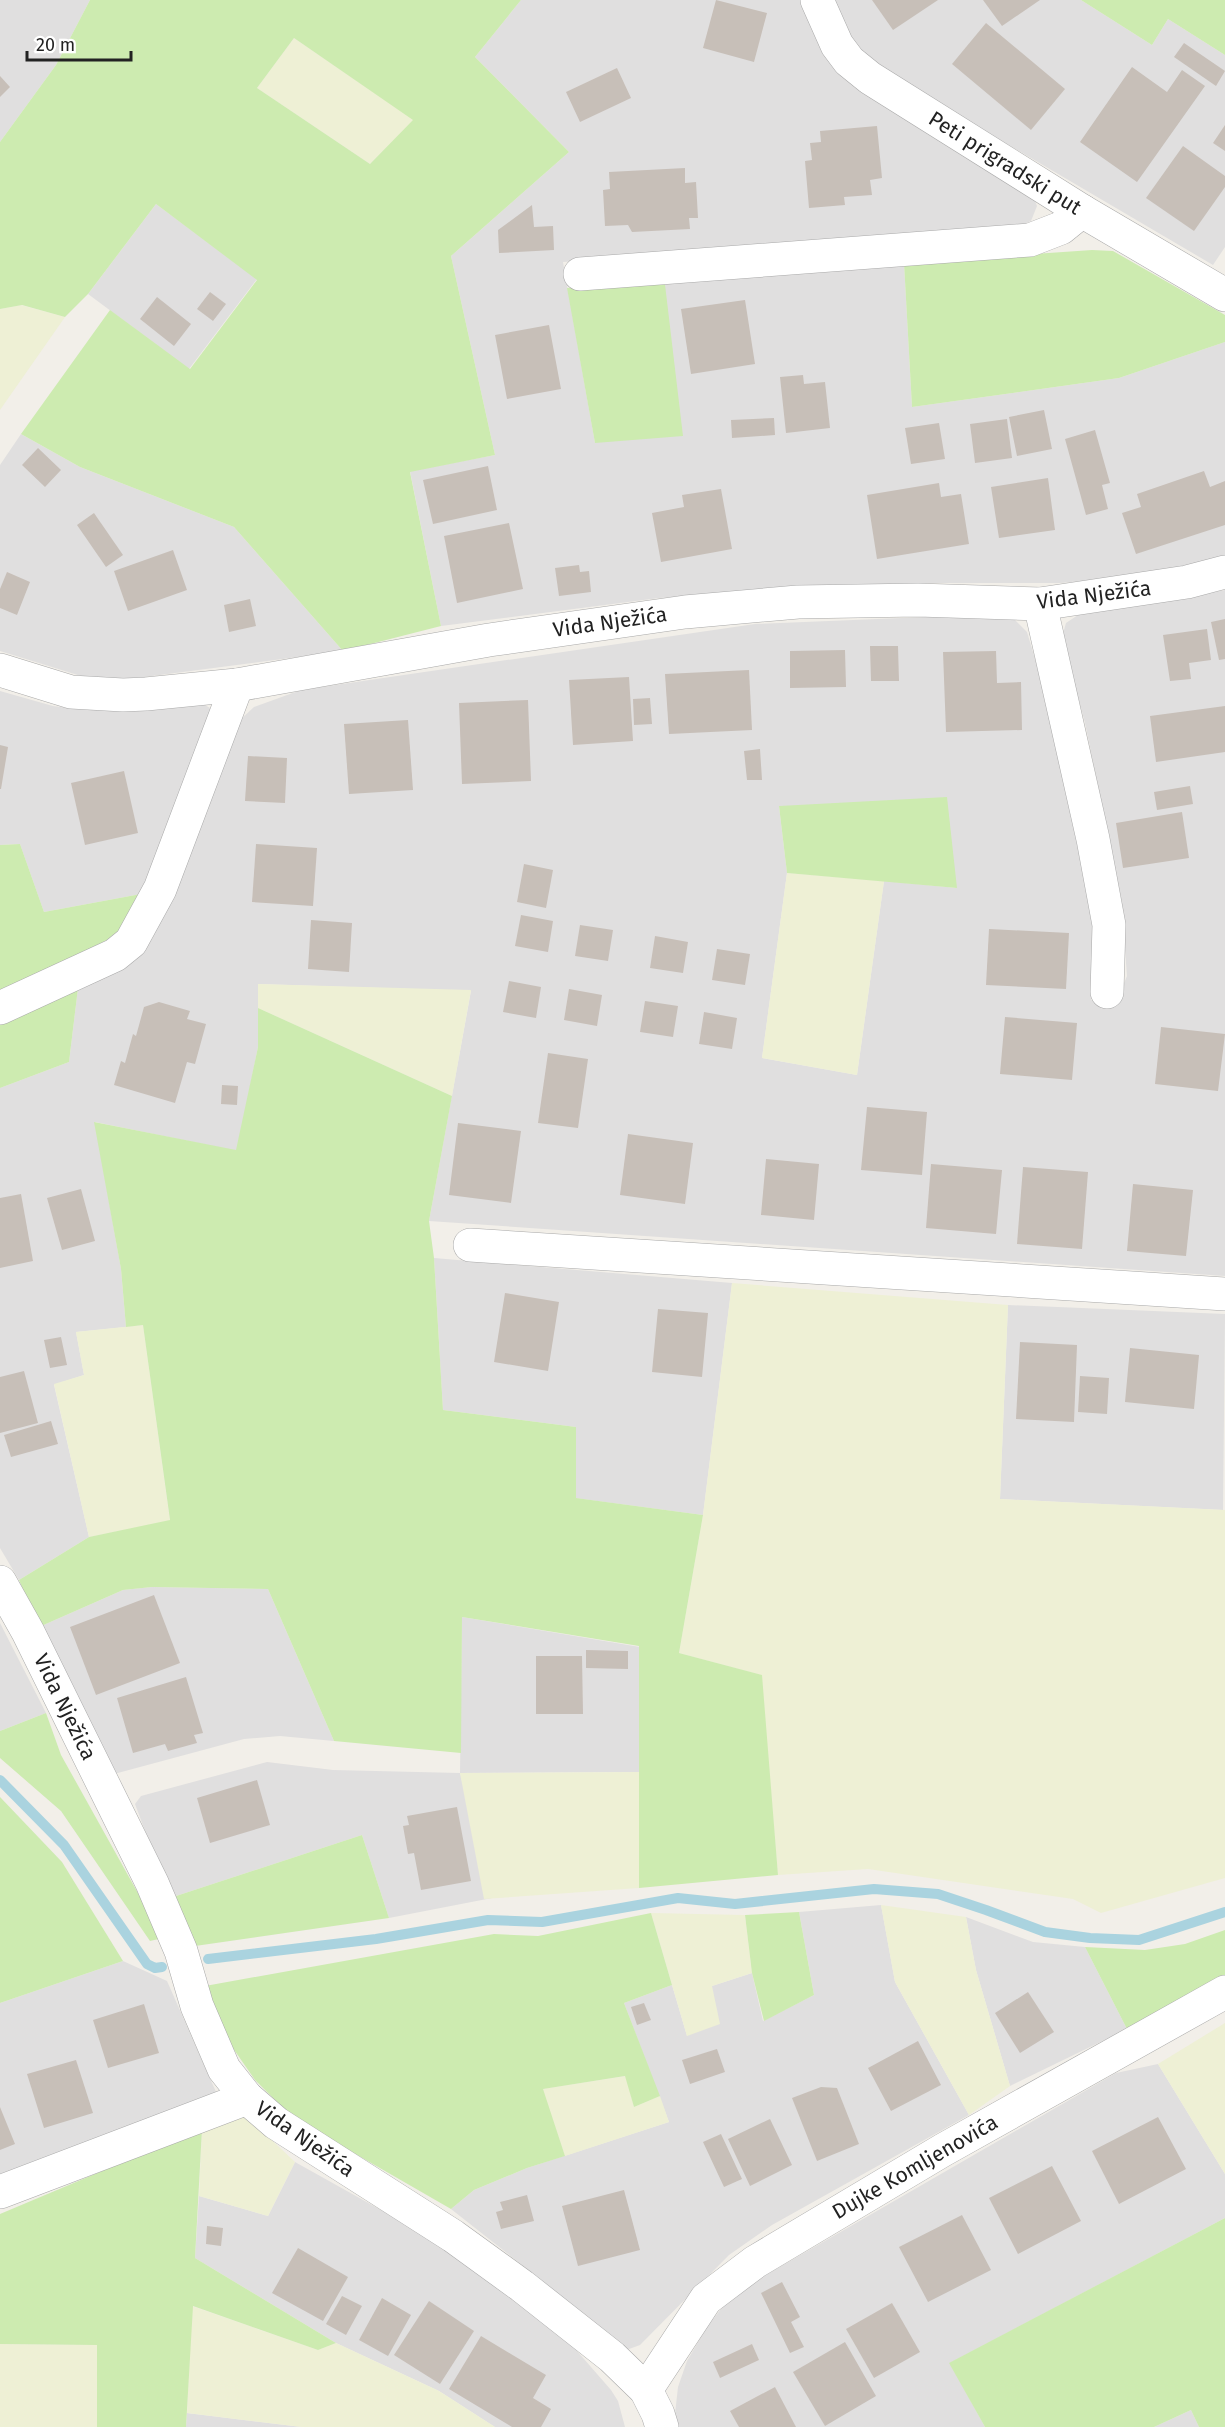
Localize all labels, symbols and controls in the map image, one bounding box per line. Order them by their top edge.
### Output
scale bar [27,24,130,62]
text: 20 m [36,34,75,56]
street label: Peti prigradski put [924,106,1087,221]
street label: Vida Nježića [1035,575,1153,615]
street label: Vida Nježića [551,601,669,643]
street label: Vida Nježića [28,1650,102,1764]
street label: Vida Nježića [250,2095,360,2183]
street label: Dujke Komljenovića [828,2109,1002,2225]

